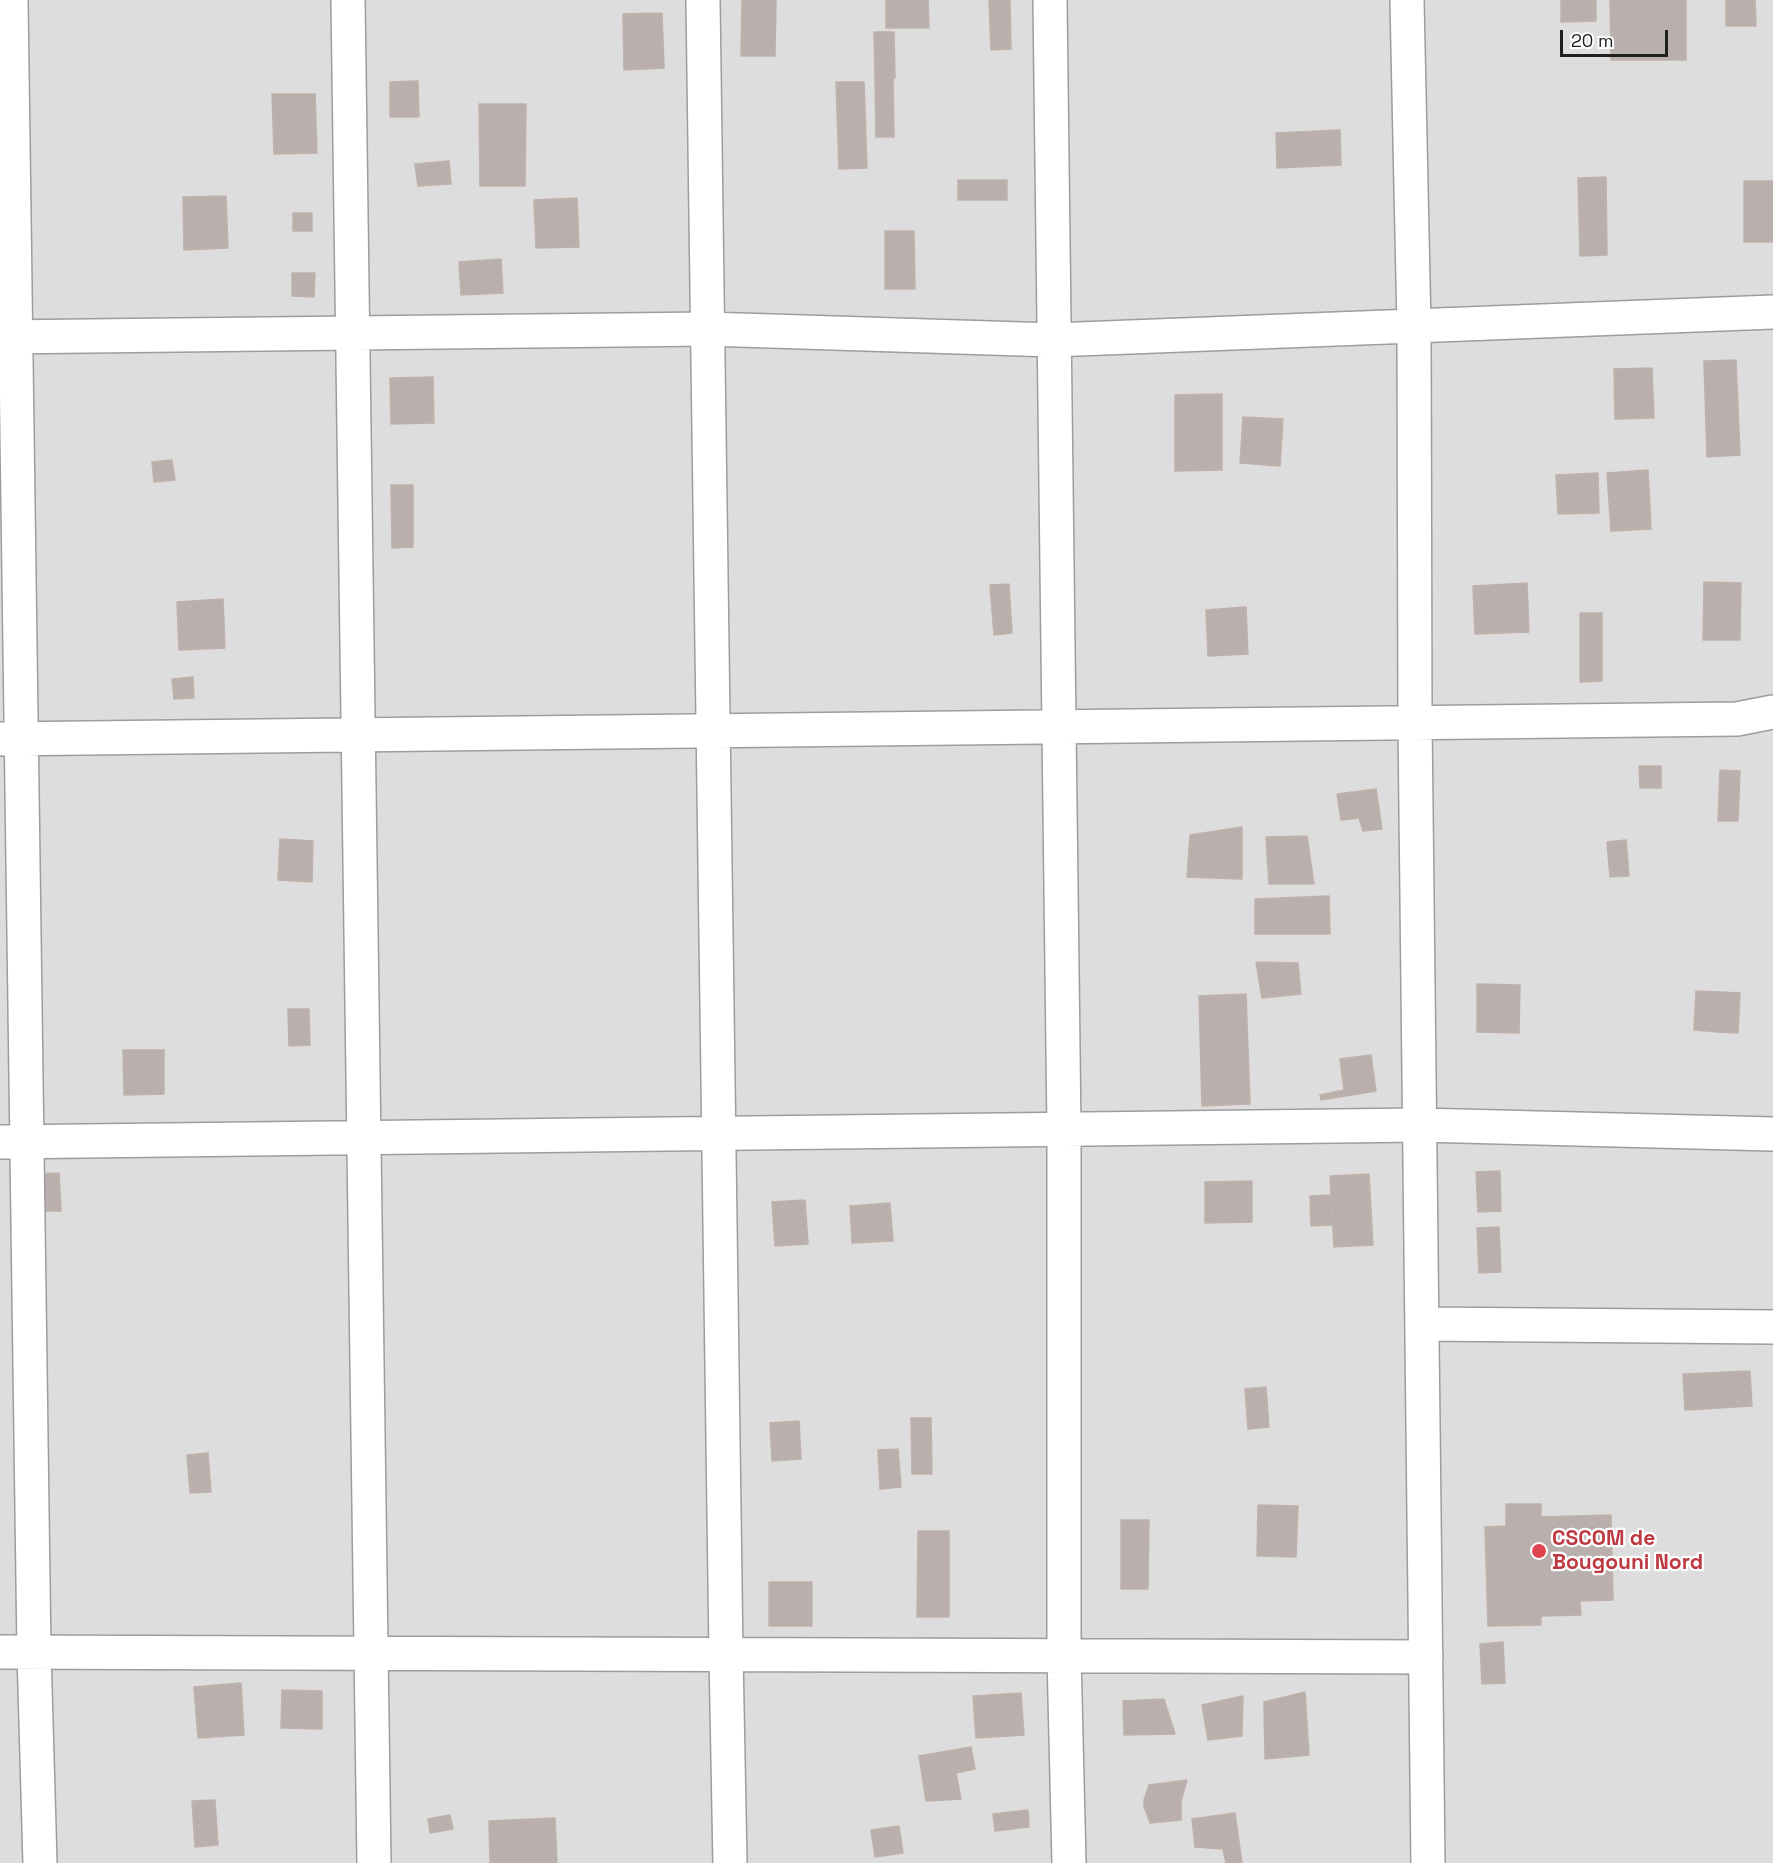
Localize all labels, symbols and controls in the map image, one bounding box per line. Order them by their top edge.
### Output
scale bar [1563,18,1671,56]
text: 20 m [1571,29,1614,52]
place label: CSCOM de Bougouni Nord [1552,1526,1703,1576]
marker: CSCOM de Bougouni Nord [1530,1542,1548,1560]

